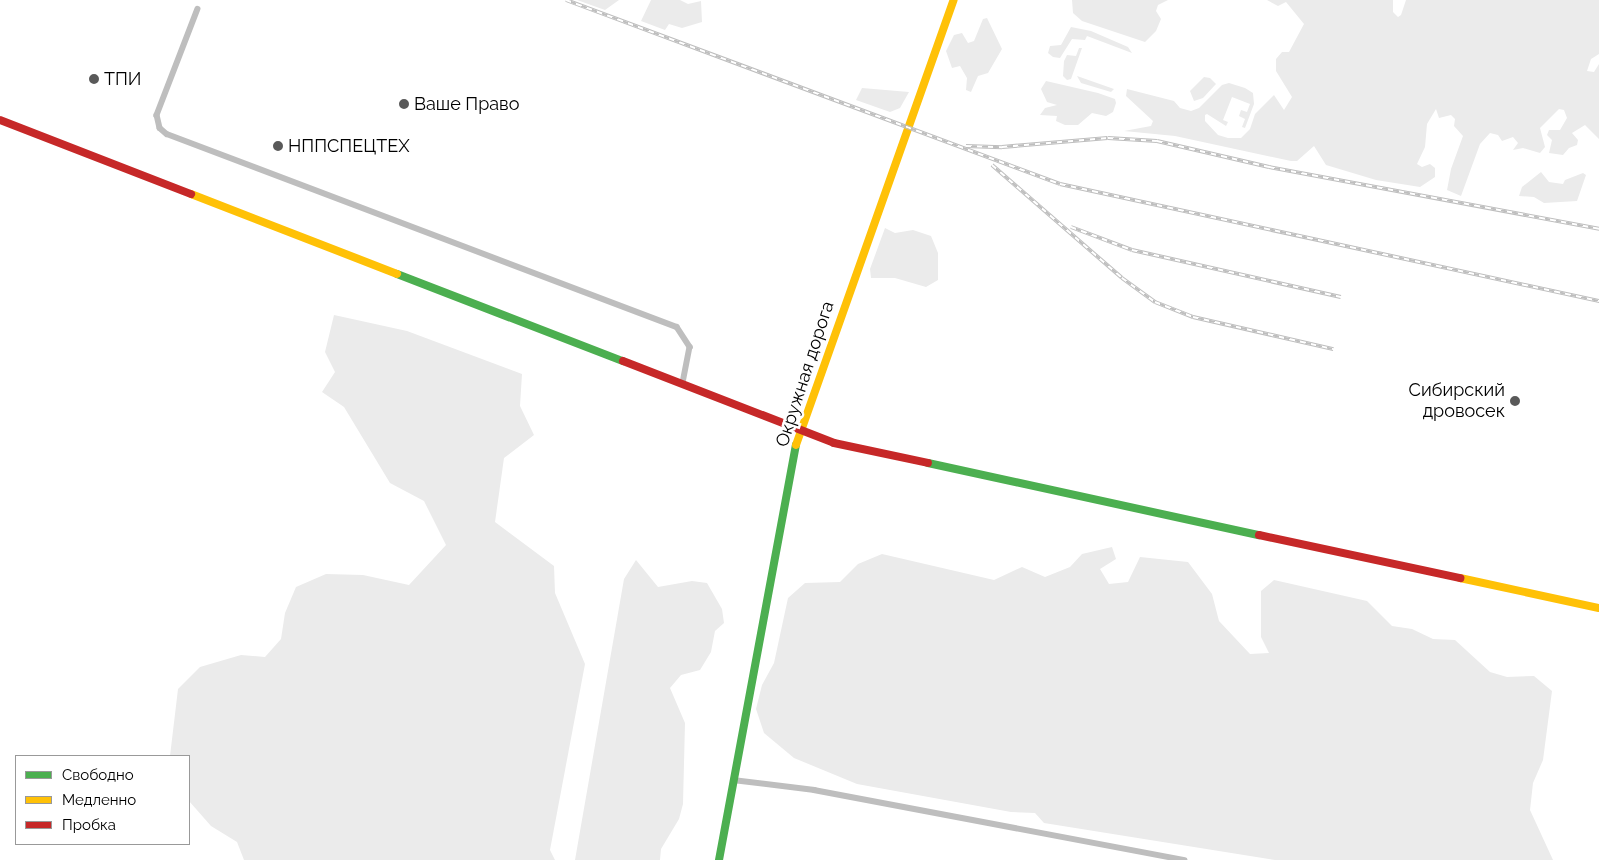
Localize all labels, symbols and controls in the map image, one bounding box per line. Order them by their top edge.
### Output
place label: ТПИ [104,68,142,90]
marker: ТПИ [88,73,100,85]
place label: Ваше Право [414,93,519,115]
marker: Ваше Право [398,98,410,110]
place label: НППСПЕЦТЕХ [288,135,410,157]
marker: НППСПЕЦТЕХ [272,140,284,152]
street label: Окружная дорога [771,298,839,450]
place label: Сибирский дровосек [1409,380,1505,422]
marker: Сибирский дровосек [1509,395,1521,407]
legend [15,755,190,845]
text: Свободно [62,766,134,784]
text: Медленно [62,791,136,809]
text: Пробка [62,816,116,834]

